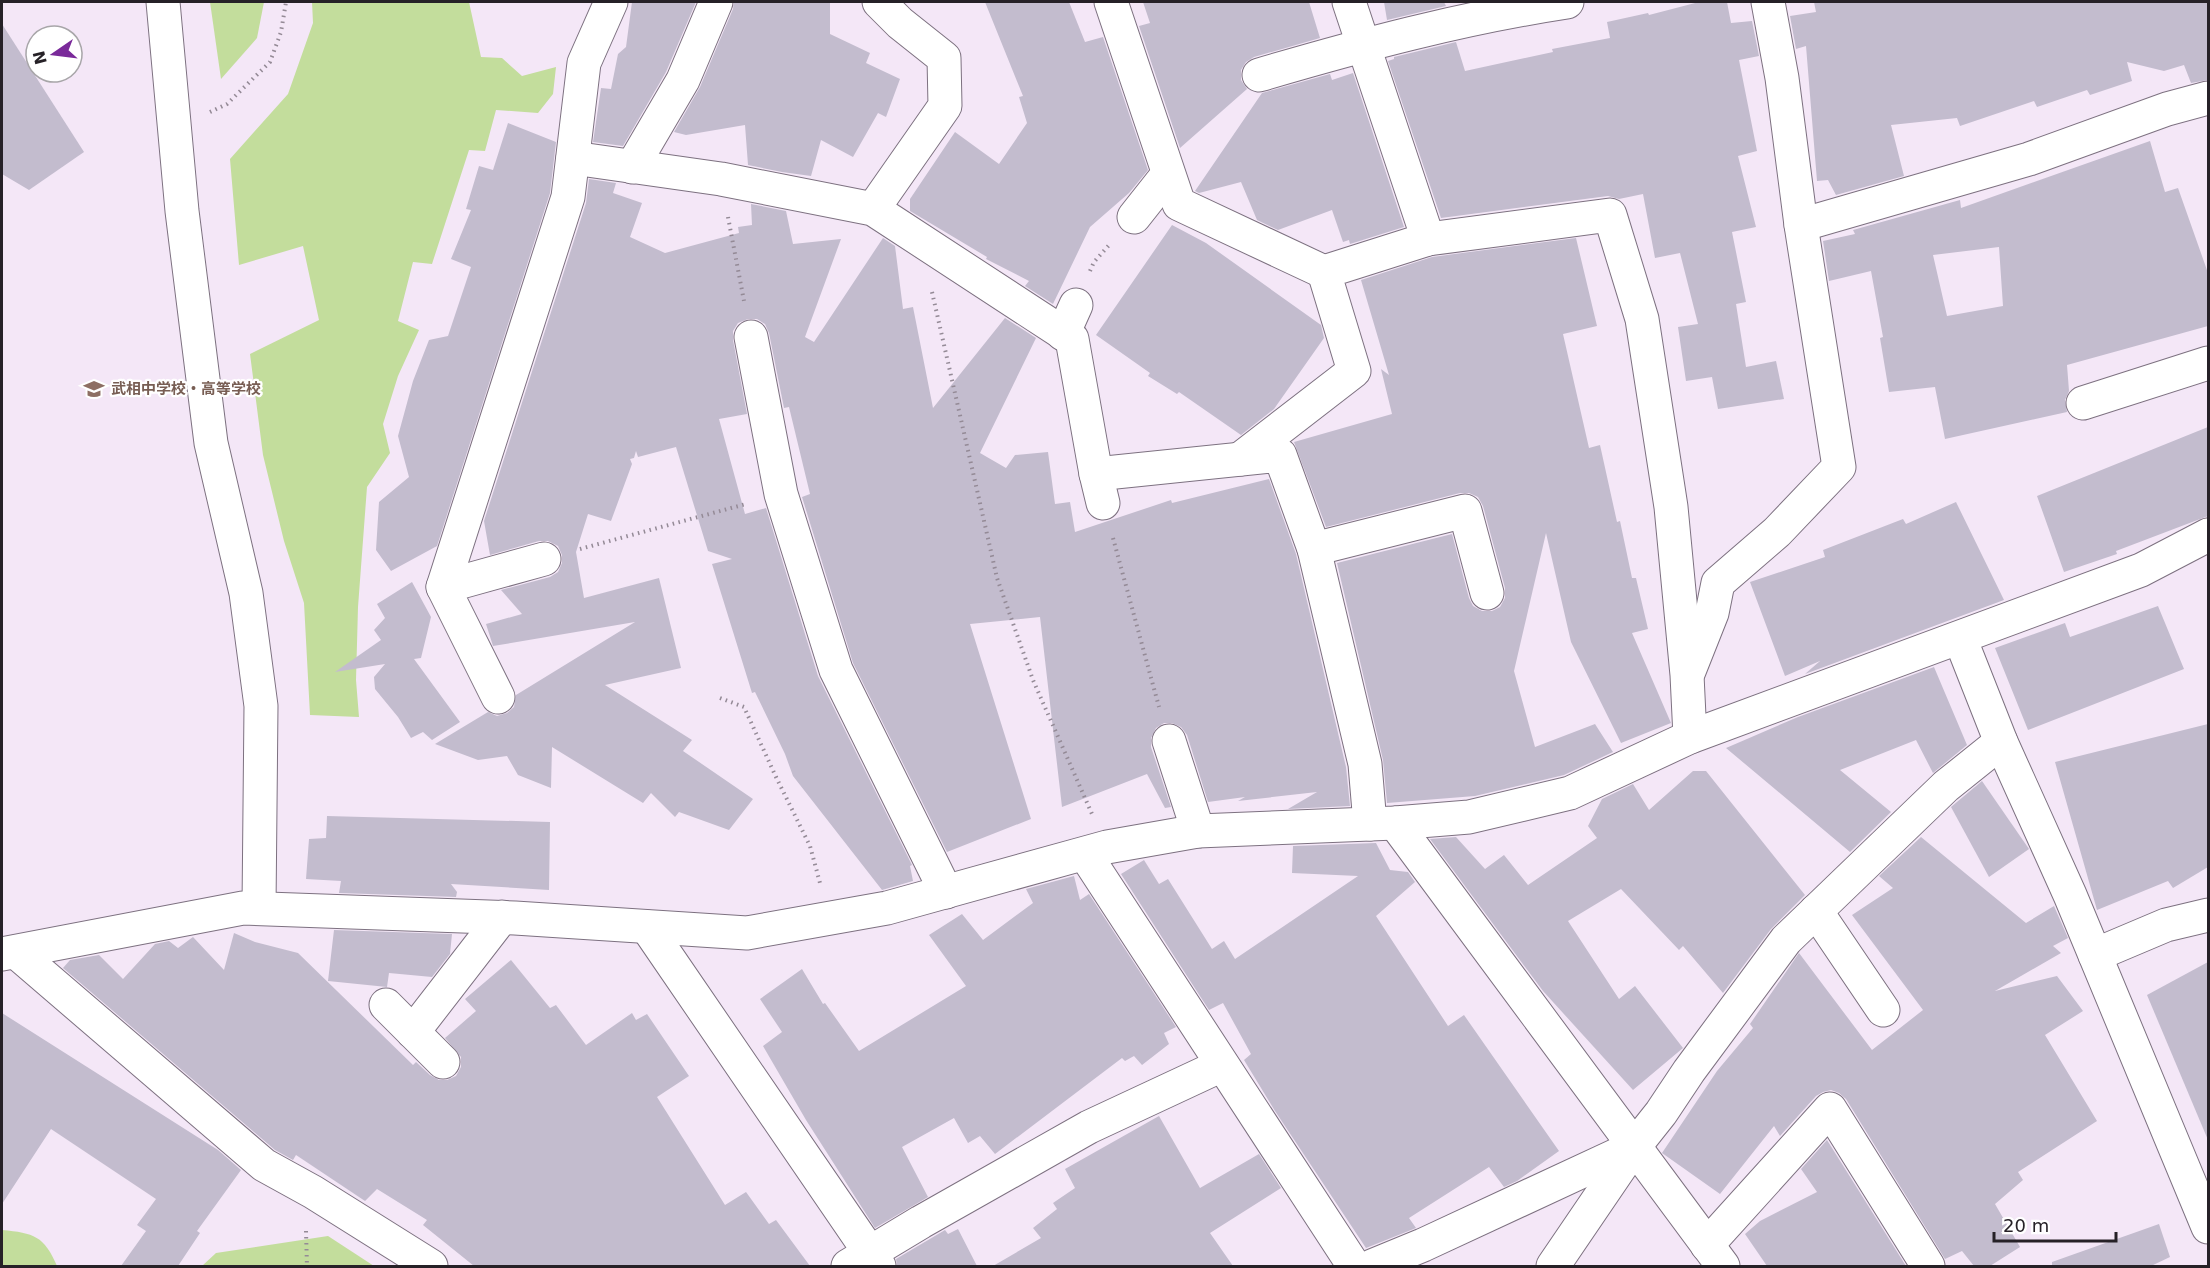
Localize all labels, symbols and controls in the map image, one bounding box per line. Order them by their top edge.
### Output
north arrow [24,24,84,84]
text: N [29,49,51,66]
school or university icon: 武相中学校・高等学校 [82,377,106,401]
place label: 武相中学校・高等学校 [111,380,261,398]
scale bar [1994,1205,2116,1243]
text: 20 m [2003,1215,2049,1236]

